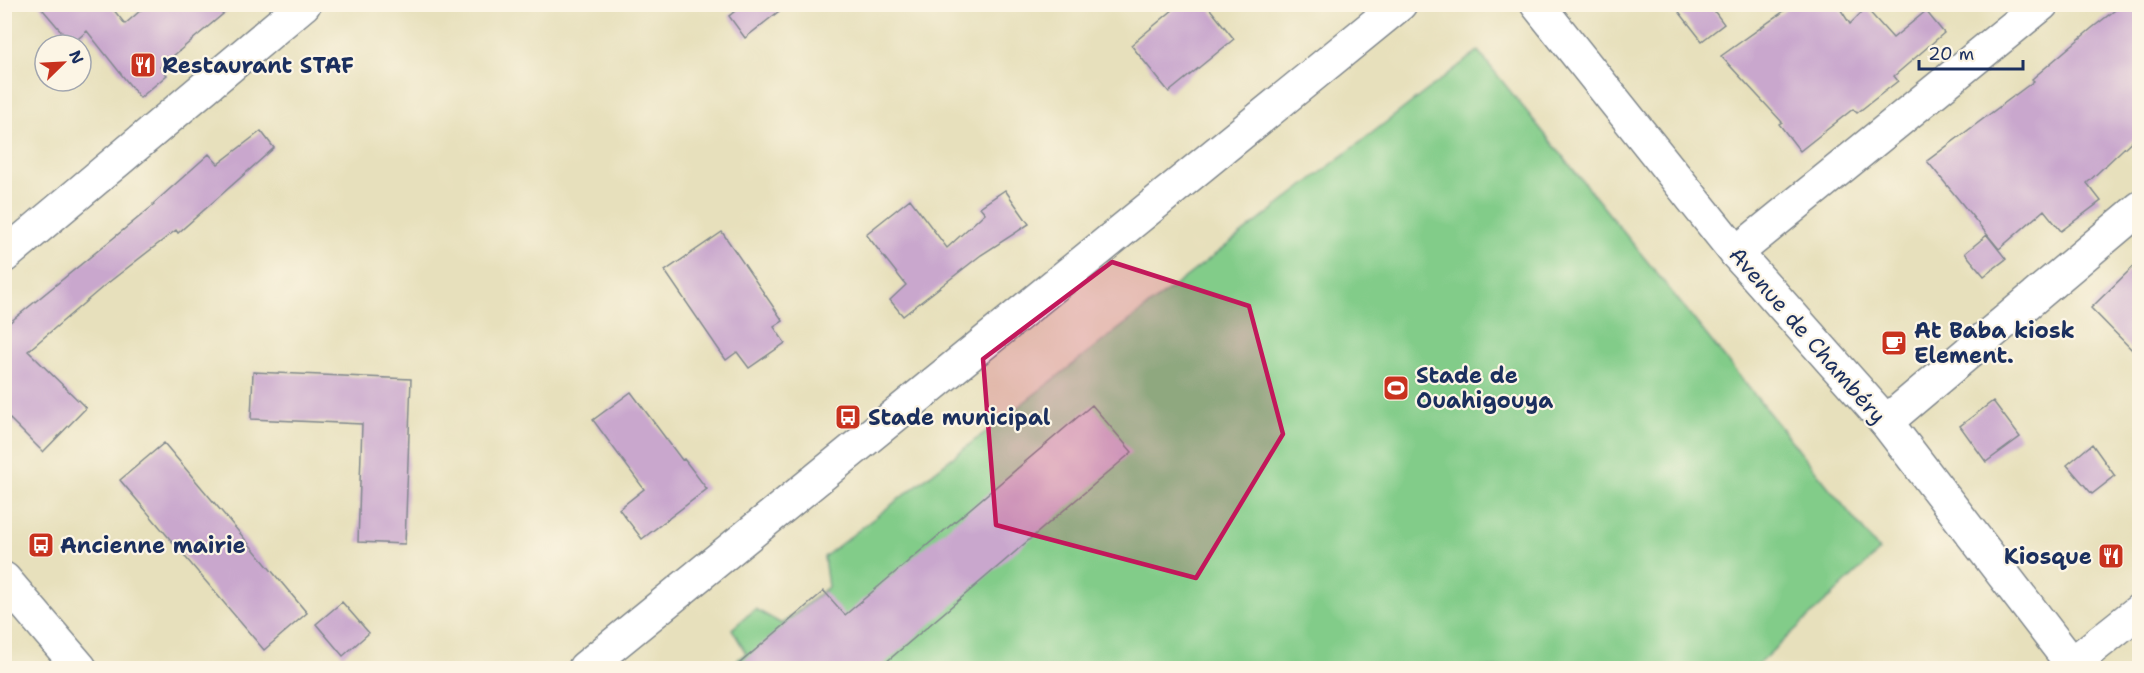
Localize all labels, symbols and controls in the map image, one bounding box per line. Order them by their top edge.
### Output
north arrow [33,33,93,93]
scale bar [1919,33,2022,71]
text: 20 m [1928,42,1974,66]
text: N [64,47,88,67]
restaurant icon: Restaurant STAF [128,50,158,80]
place label: Restaurant STAF [162,51,354,80]
street label: Avenue de Chambéry [1723,241,1893,430]
place label: At Baba kiosk Element. [1914,316,2075,370]
cafe icon: At Baba kiosk Element. [1879,328,1909,358]
place label: Stade de Ouahigouya [1416,361,1553,415]
sports icon: Stade de Ouahigouya [1381,373,1411,403]
bus stop icon: Stade municipal [833,402,863,432]
place label: Stade municipal [868,403,1051,432]
bus stop icon: Ancienne mairie [26,530,56,560]
place label: Ancienne mairie [60,531,246,560]
restaurant icon: Kiosque [2096,541,2126,571]
place label: Kiosque [2004,542,2092,571]

